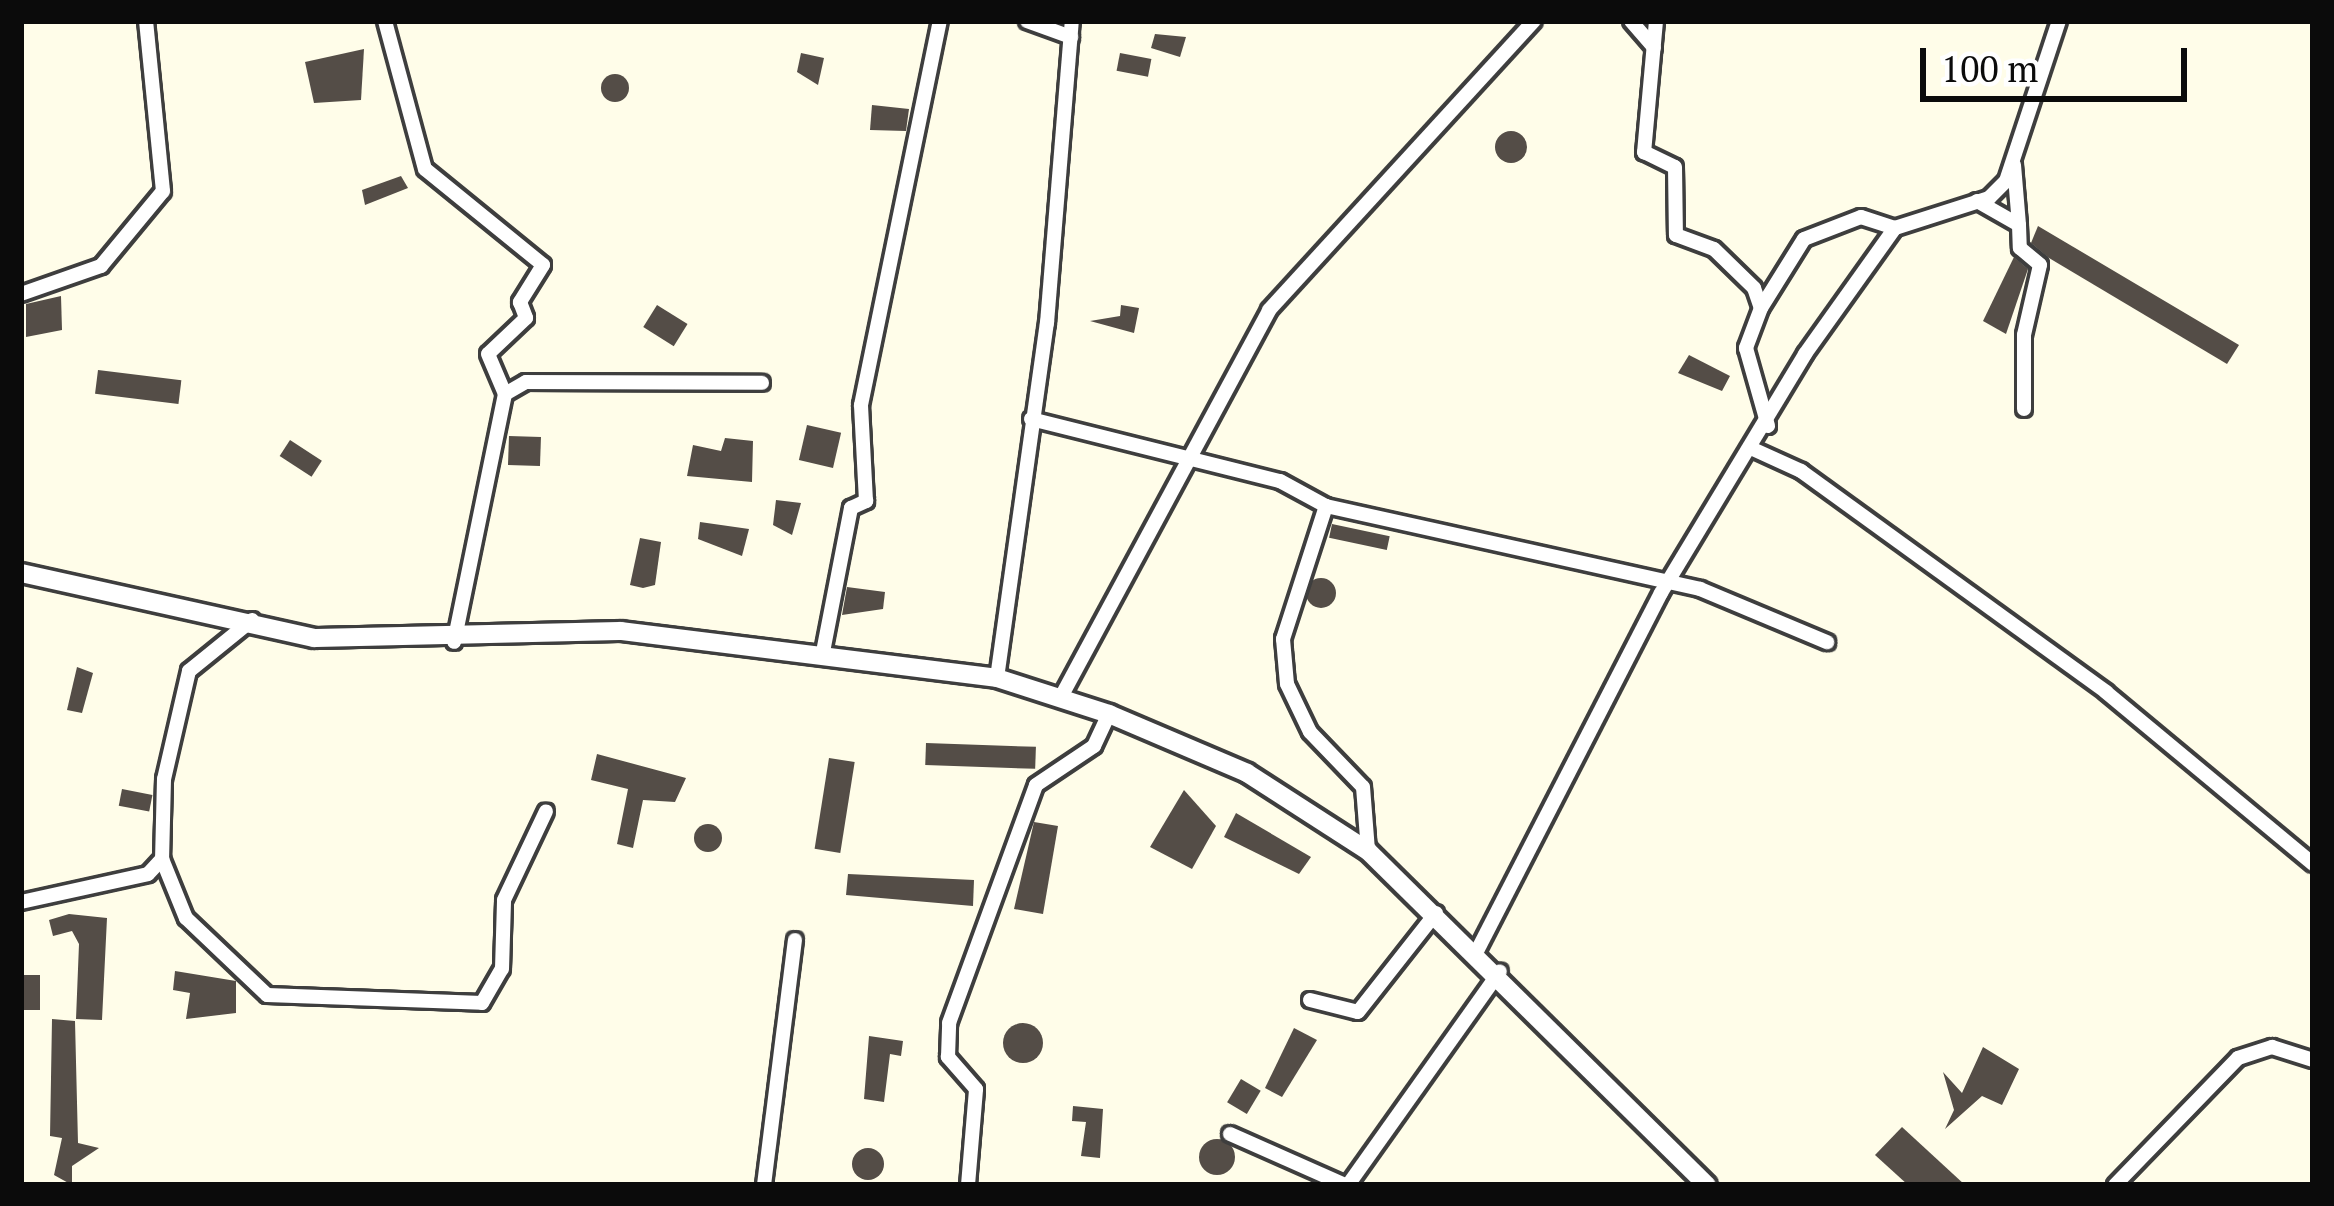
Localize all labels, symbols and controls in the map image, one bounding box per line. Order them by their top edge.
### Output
scale bar [1926,24,2193,98]
text: 100 m [1941,45,2038,92]

